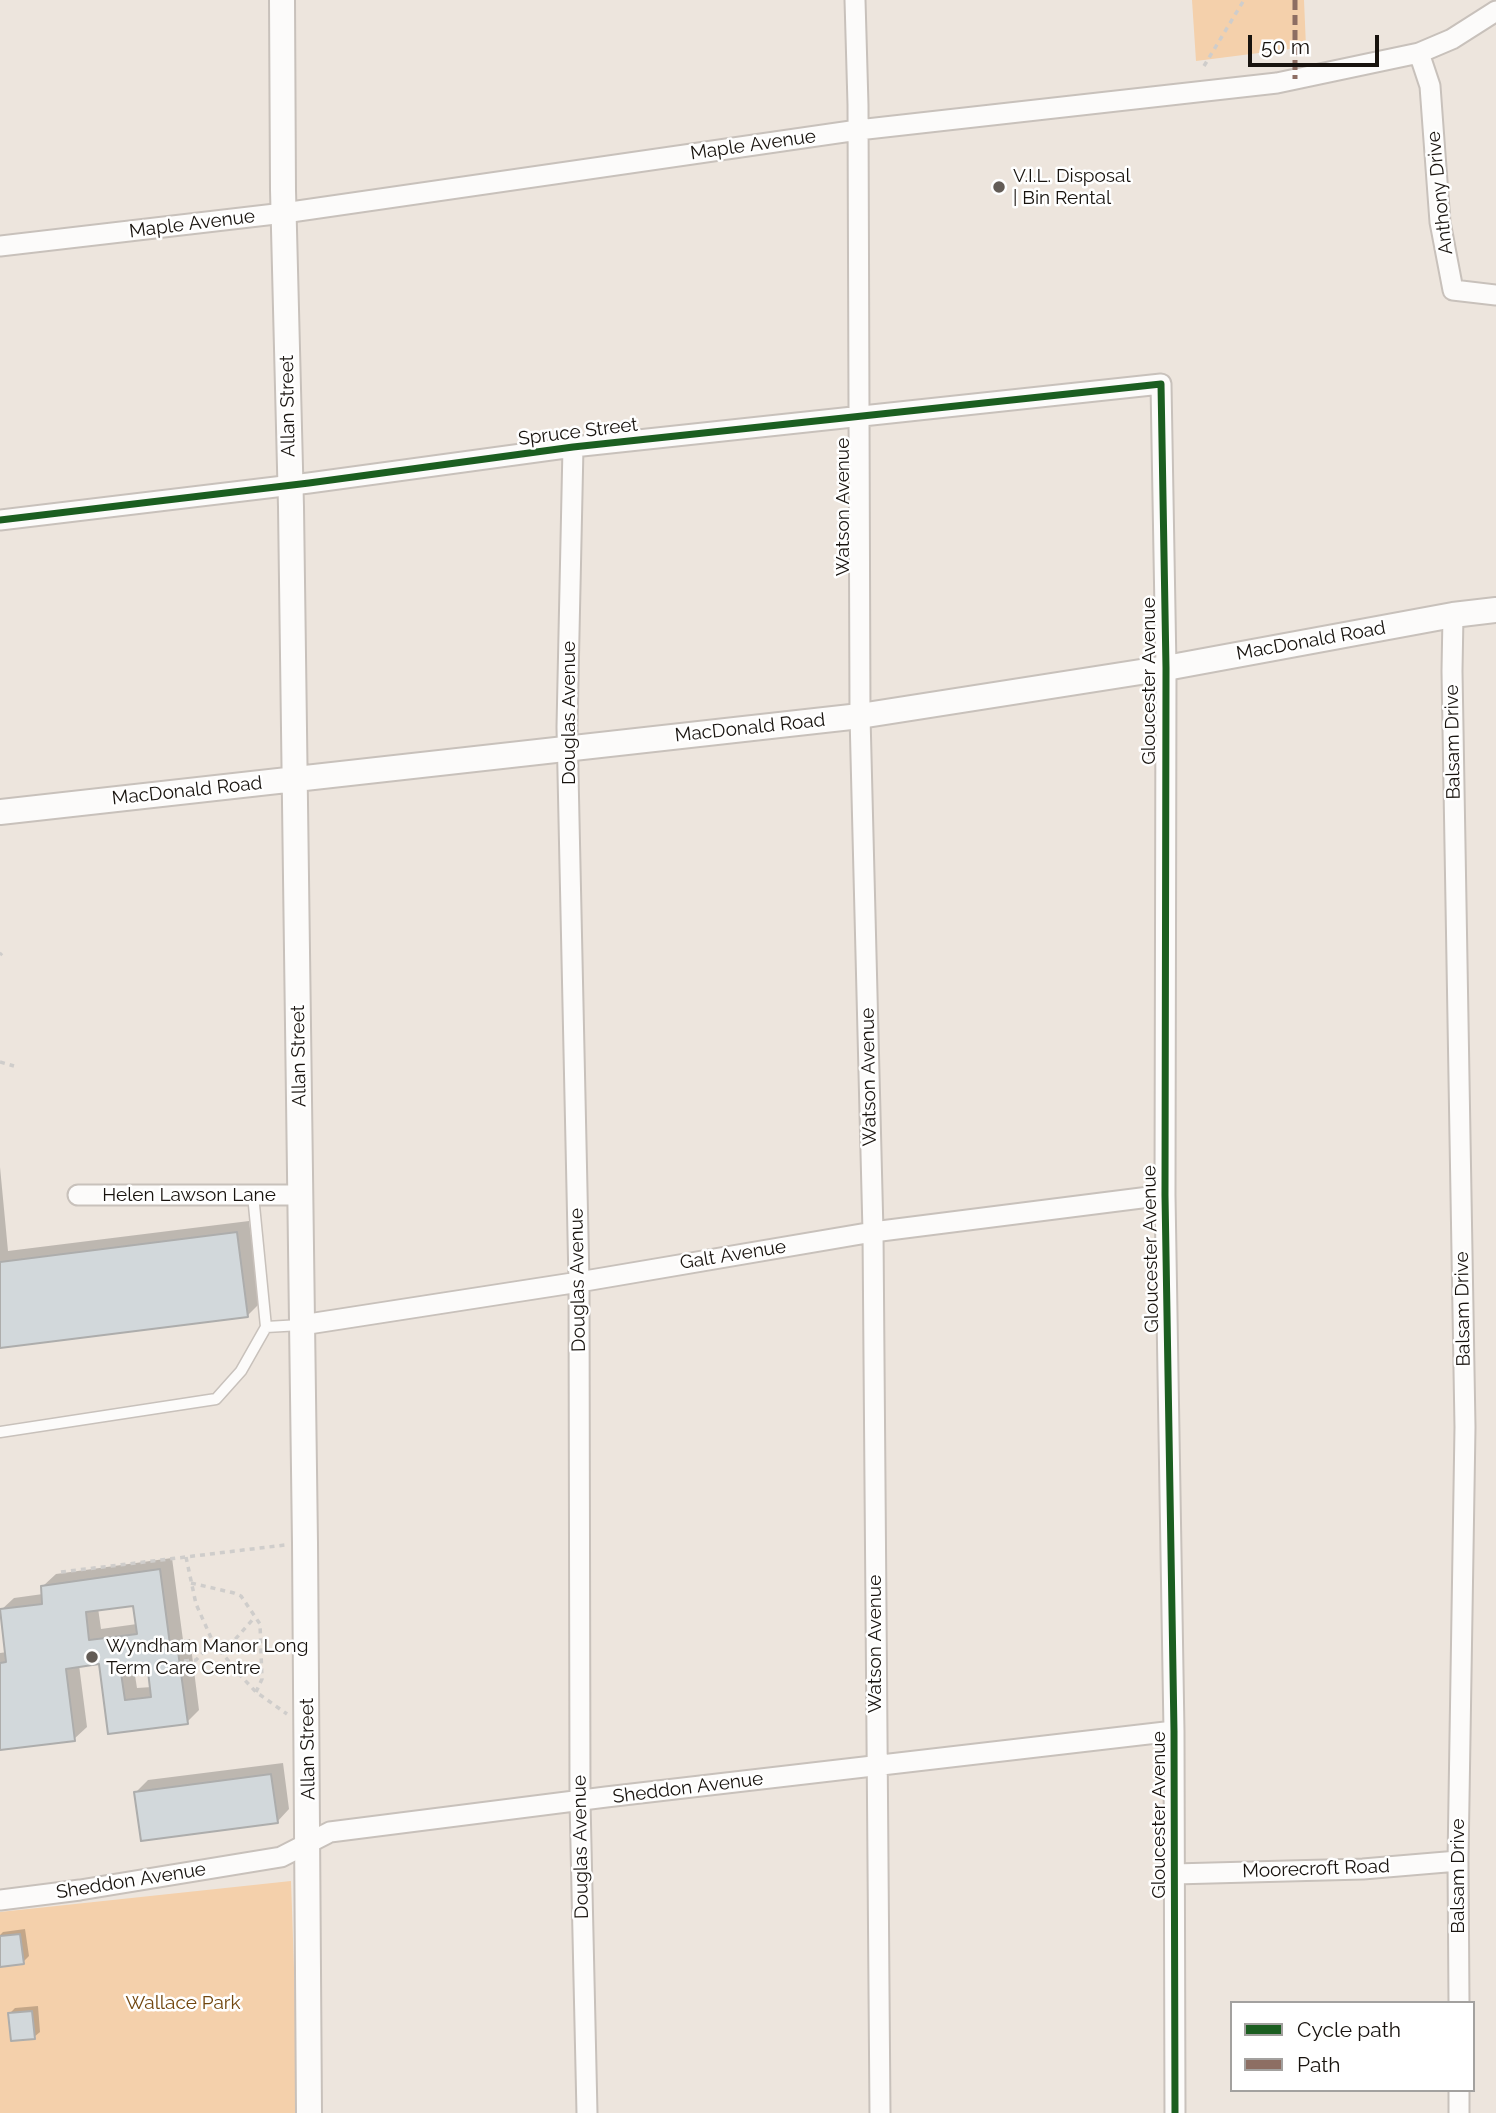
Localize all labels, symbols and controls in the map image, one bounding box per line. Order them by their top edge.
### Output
scale bar [1251,21,1382,65]
text: 50 m [1261,34,1310,59]
street label: Maple Avenue [689,125,817,165]
street label: Anthony Drive [1422,130,1458,256]
place label: V.I.L. Disposal | Bin Rental [1013,165,1131,209]
marker: V.I.L. Disposal | Bin Rental [991,179,1007,195]
street label: Maple Avenue [128,205,256,243]
street label: Allan Street [276,355,300,457]
street label: Spruce Street [517,413,639,451]
street label: Watson Avenue [832,438,854,576]
street label: Gloucester Avenue [1138,597,1160,765]
street label: MacDonald Road [1235,617,1387,665]
street label: Douglas Avenue [558,641,580,785]
street label: Balsam Drive [1441,684,1465,800]
street label: MacDonald Road [674,709,826,747]
street label: MacDonald Road [111,772,263,810]
street label: Allan Street [287,1005,311,1107]
street label: Watson Avenue [856,1008,882,1146]
street label: Gloucester Avenue [1138,1165,1164,1333]
street label: Helen Lawson Lane [102,1184,276,1206]
street label: Douglas Avenue [565,1208,591,1352]
street label: Galt Avenue [678,1235,788,1275]
street label: Balsam Drive [1451,1251,1475,1367]
street label: Watson Avenue [864,1575,886,1713]
place label: Wyndham Manor Long Term Care Centre [106,1635,308,1679]
marker: Wyndham Manor Long Term Care Centre [84,1649,100,1665]
street label: Allan Street [296,1698,320,1800]
street label: Gloucester Avenue [1148,1731,1170,1899]
street label: Sheddon Avenue [612,1767,764,1809]
street label: Douglas Avenue [568,1775,594,1919]
street label: Balsam Drive [1447,1818,1469,1934]
street label: Moorecroft Road [1242,1855,1390,1883]
street label: Sheddon Avenue [54,1858,208,1904]
park label: Wallace Park [125,1992,241,2014]
legend [1230,2001,1475,2092]
text: Cycle path [1297,2017,1401,2042]
text: Path [1297,2052,1341,2077]

